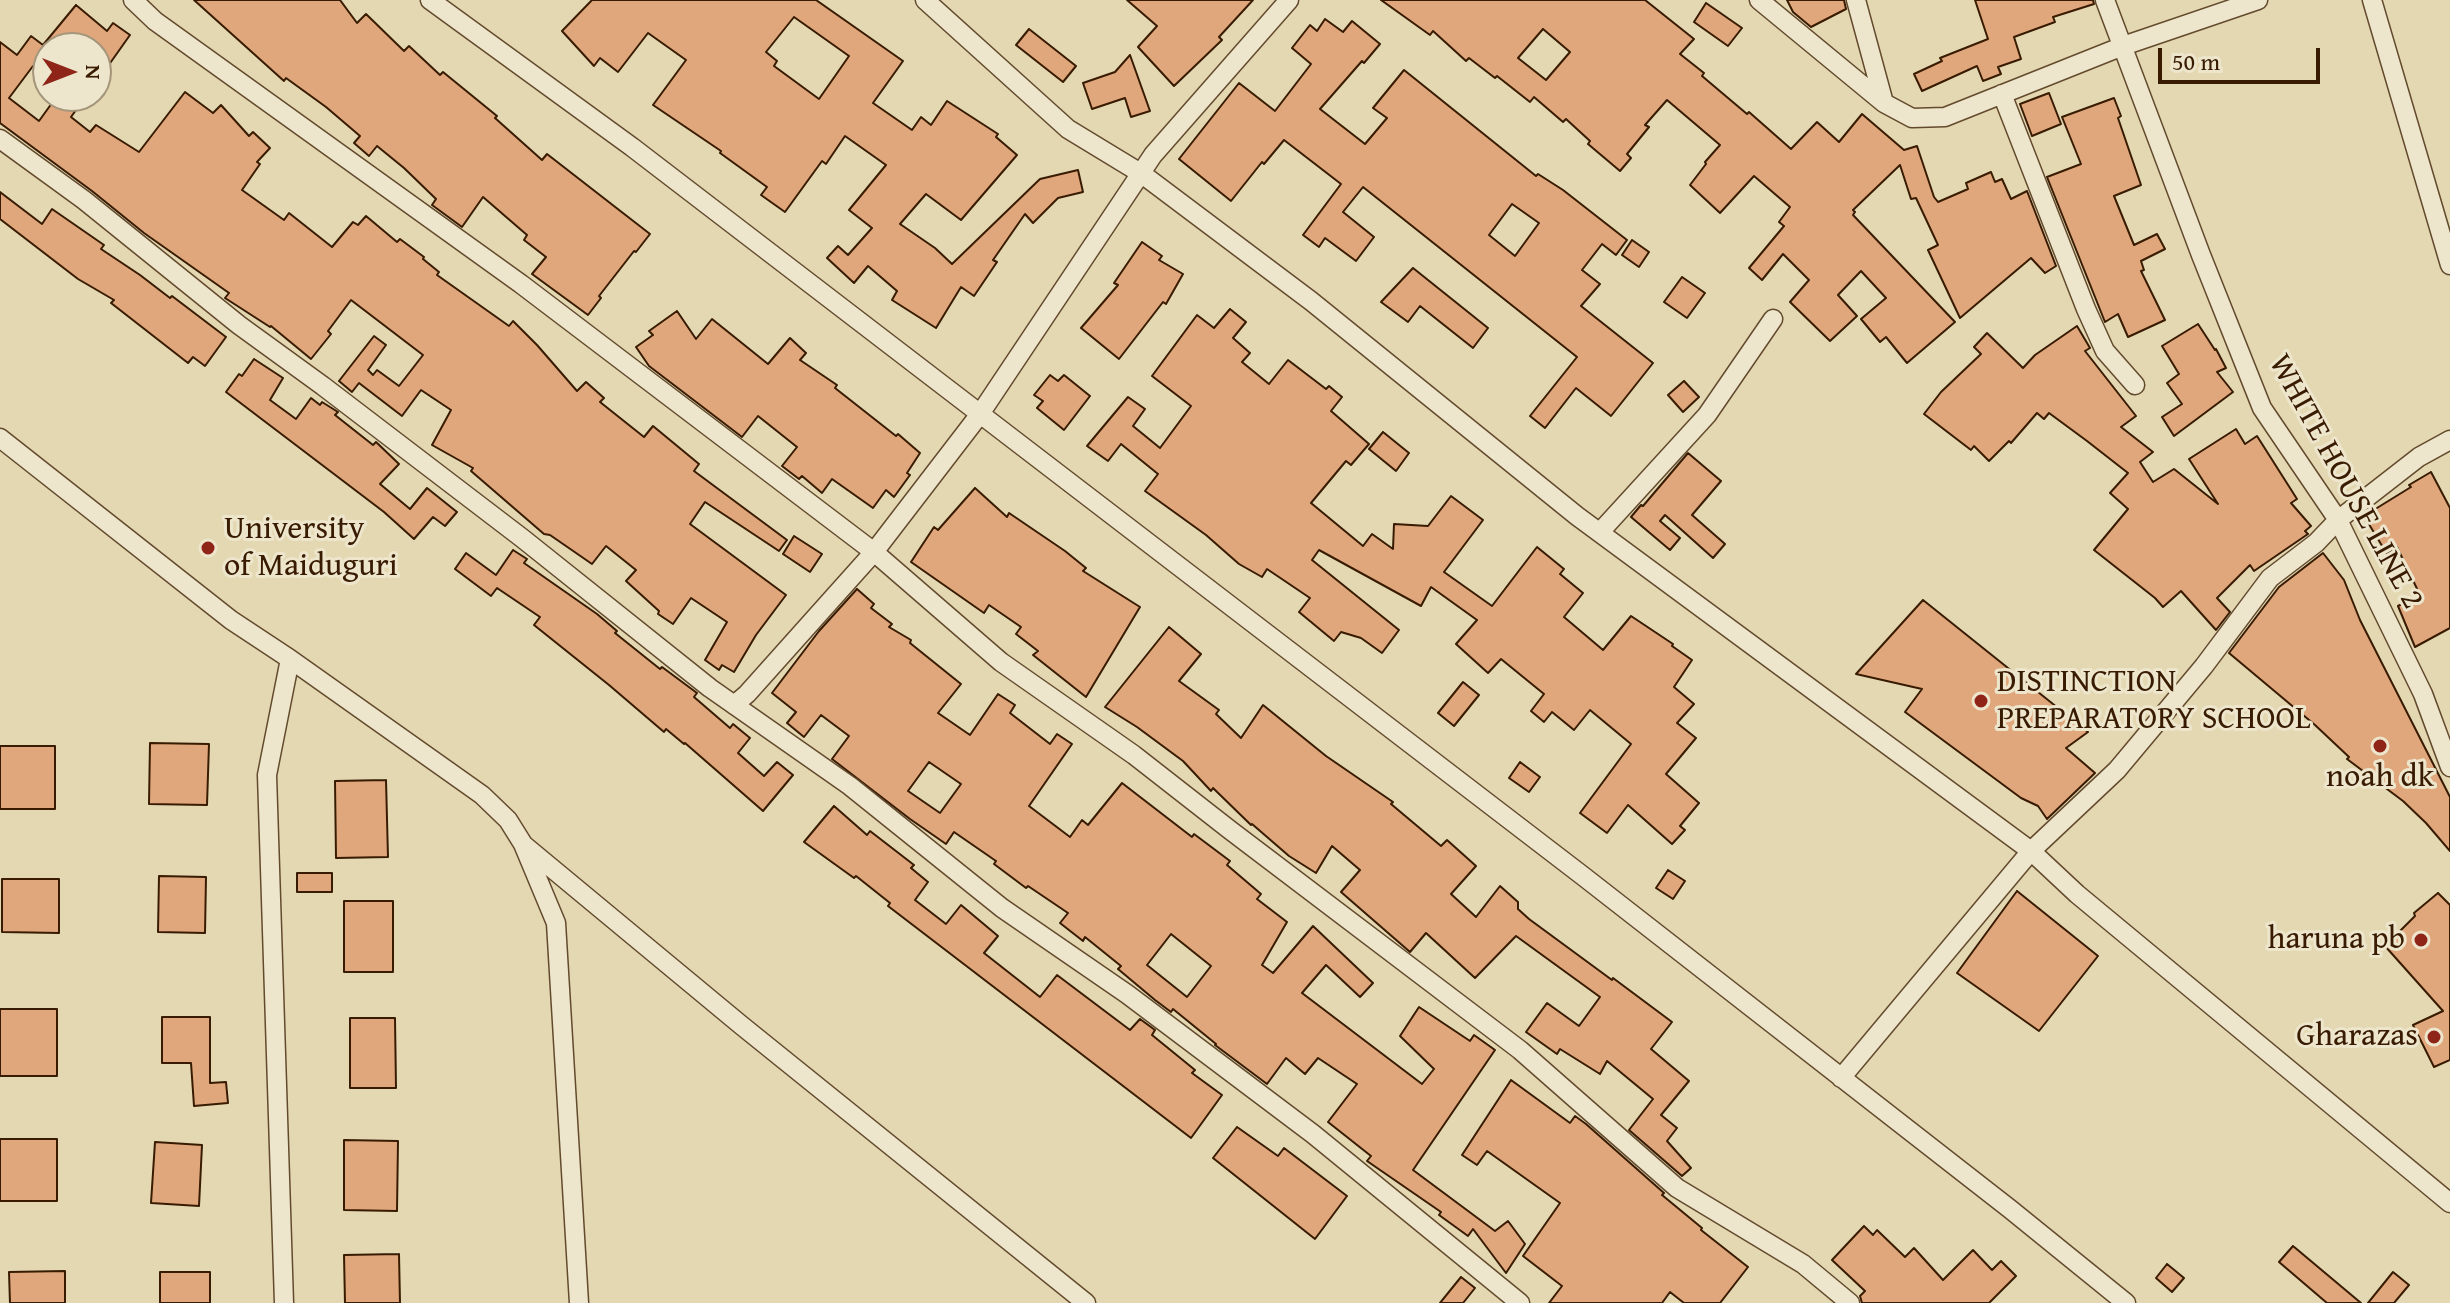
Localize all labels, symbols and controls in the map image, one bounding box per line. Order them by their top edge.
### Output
north arrow [32,32,112,112]
scale bar [2162,32,2324,82]
text: 50 m [2172,44,2220,79]
text: N [78,65,110,79]
street label: WHITE HOUSE LINE 2 [2259,348,2431,616]
place label: University of Maiduguri [224,511,398,586]
marker: University of Maiduguri [199,539,217,557]
place label: DISTINCTION PREPARATORY SCHOOL [1997,664,2311,739]
marker: DISTINCTION PREPARATORY SCHOOL [1972,692,1990,710]
marker: noah dk [2371,737,2389,755]
place label: noah dk [2326,759,2434,797]
place label: haruna pb [2267,921,2405,959]
marker: haruna pb [2412,931,2430,949]
place label: Gharazas [2296,1018,2418,1056]
marker: Gharazas [2425,1028,2443,1046]

